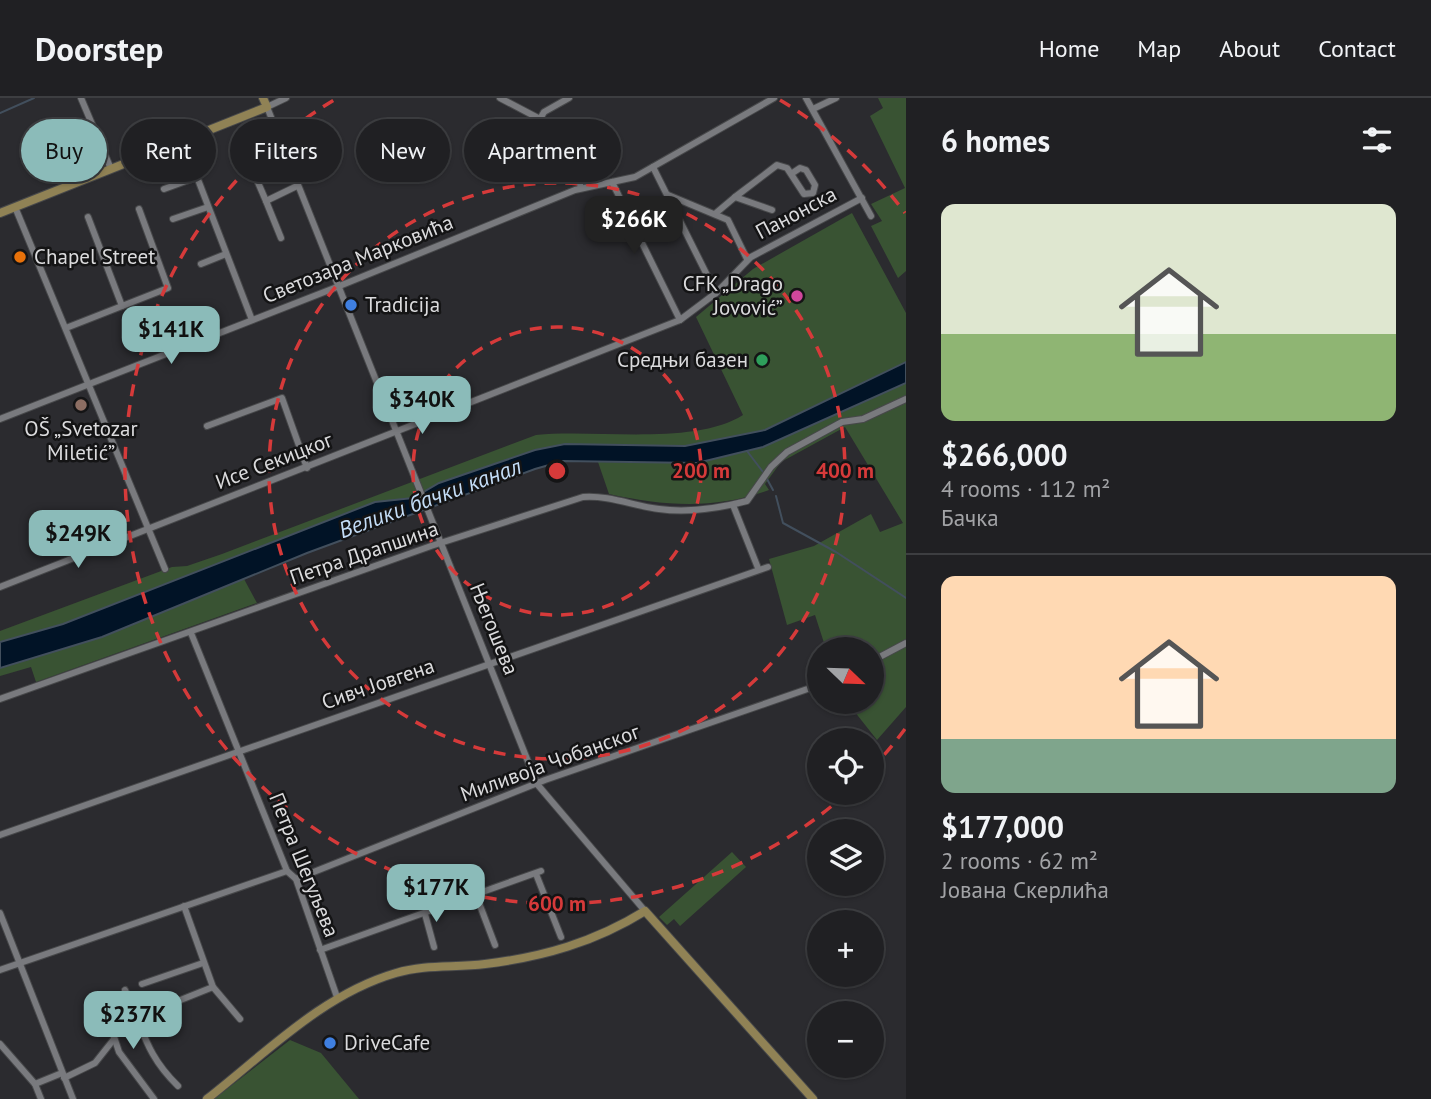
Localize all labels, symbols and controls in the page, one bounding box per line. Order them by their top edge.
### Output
text: Doorstep [35,27,163,70]
text: Home [1039,33,1099,64]
text: Map [1137,33,1181,64]
text: About [1219,33,1280,64]
text: Contact [1318,33,1396,64]
chip: Buy [21,119,107,182]
chip: Rent [121,119,216,182]
chip: Filters [230,119,342,182]
chip: New [356,119,450,182]
chip: Apartment [464,119,621,182]
text: 6 homes [941,121,1050,160]
icon: filters [1358,121,1396,159]
street label: Панонска [751,180,841,245]
pin: $266K [585,197,683,256]
text: $266K [601,204,667,233]
street label: Светозара Марковића [259,208,457,309]
place label: Chapel Street [34,243,155,270]
marker: Chapel Street [12,249,28,265]
icon: home [1106,249,1232,375]
place label: CFK „Drago Jovović” [683,270,783,321]
marker: CFK „Drago Jovović” [789,288,805,304]
place label: Tradicija [365,291,440,318]
marker: Tradicija [343,297,359,313]
pin: $141K [122,306,220,366]
text: $141K [138,314,204,343]
place label: Средњи базен [617,346,748,373]
marker: Средњи базен [754,352,770,368]
pin: $340K [373,376,471,436]
text: $340K [389,384,455,413]
marker: OŠ „Svetozar Miletić” [73,397,89,413]
place label: OŠ „Svetozar Miletić” [24,415,138,466]
street label: Исе Секицког [211,426,336,495]
text: $266,000 [941,435,1068,474]
water label: Велики бачки канал [334,451,525,544]
text: 200 m [672,457,730,484]
text: 400 m [816,457,874,484]
centre of rings [545,459,569,483]
text: 4 rooms · 112 m² [941,474,1110,503]
text: Бачка [941,503,999,532]
pin: $249K [29,510,127,570]
street label: Петра Драпшина [286,514,442,591]
text: $249K [45,518,111,547]
street label: Његошева [464,579,525,679]
icon: home [1106,621,1232,747]
north arrow [807,637,884,714]
map controls [807,637,884,1078]
street label: Сивч Јовгена [318,652,438,715]
street label: Миливоја Чобанског [457,717,643,807]
button: locate [807,728,884,805]
street label: Петра Шегуљева [263,789,346,941]
text: $177,000 [941,807,1064,846]
button: layers [807,819,884,896]
text: 2 rooms · 62 m² [941,846,1098,875]
pin: $177K [387,864,485,924]
text: $177K [403,872,469,901]
text: Јована Скерлића [941,875,1109,904]
text: 600 m [528,890,586,917]
button: + [807,910,884,987]
pin: $237K [84,992,182,1051]
text: $237K [100,999,166,1028]
button: − [807,1001,884,1078]
place label: DriveCafe [344,1029,430,1056]
marker: DriveCafe [322,1035,338,1051]

